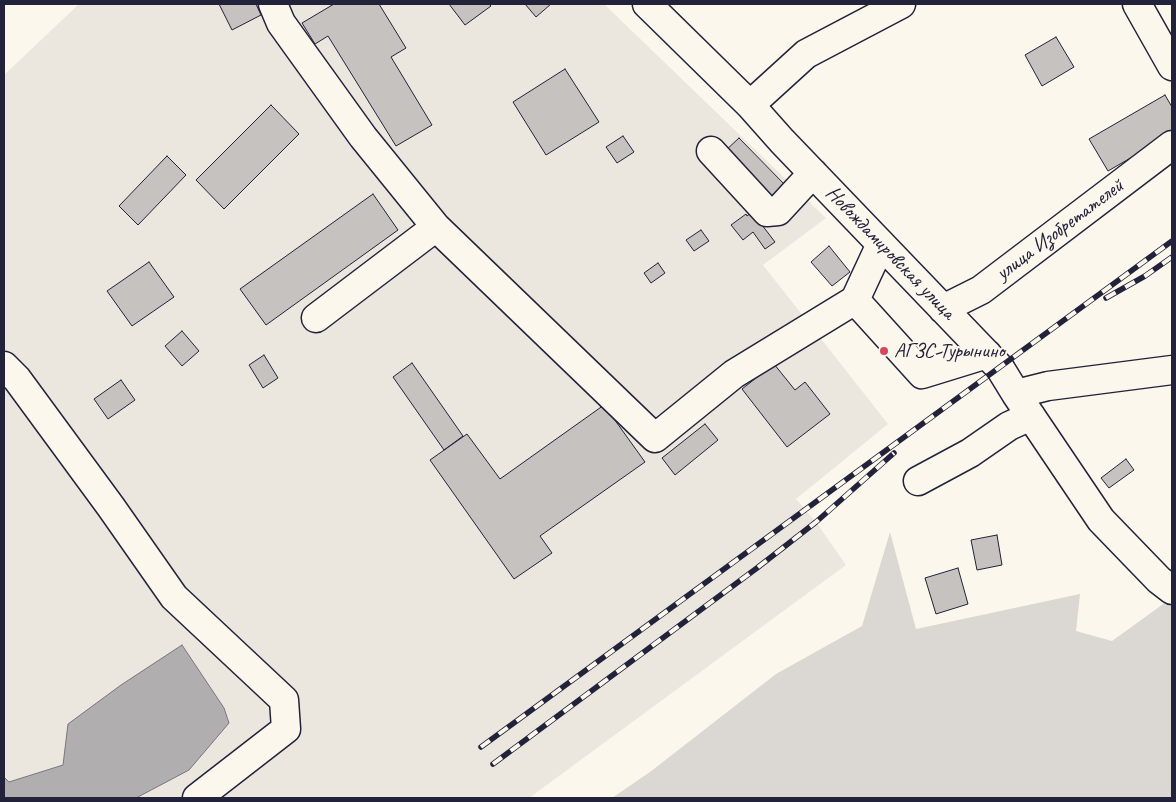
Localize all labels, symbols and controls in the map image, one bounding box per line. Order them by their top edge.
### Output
street label: улица Изобретателей [991,174,1129,286]
street label: Новождамировская улица [820,181,960,325]
place label: АГЗС Турынино [894,338,1005,364]
marker: АГЗС Турынино [878,345,890,357]

